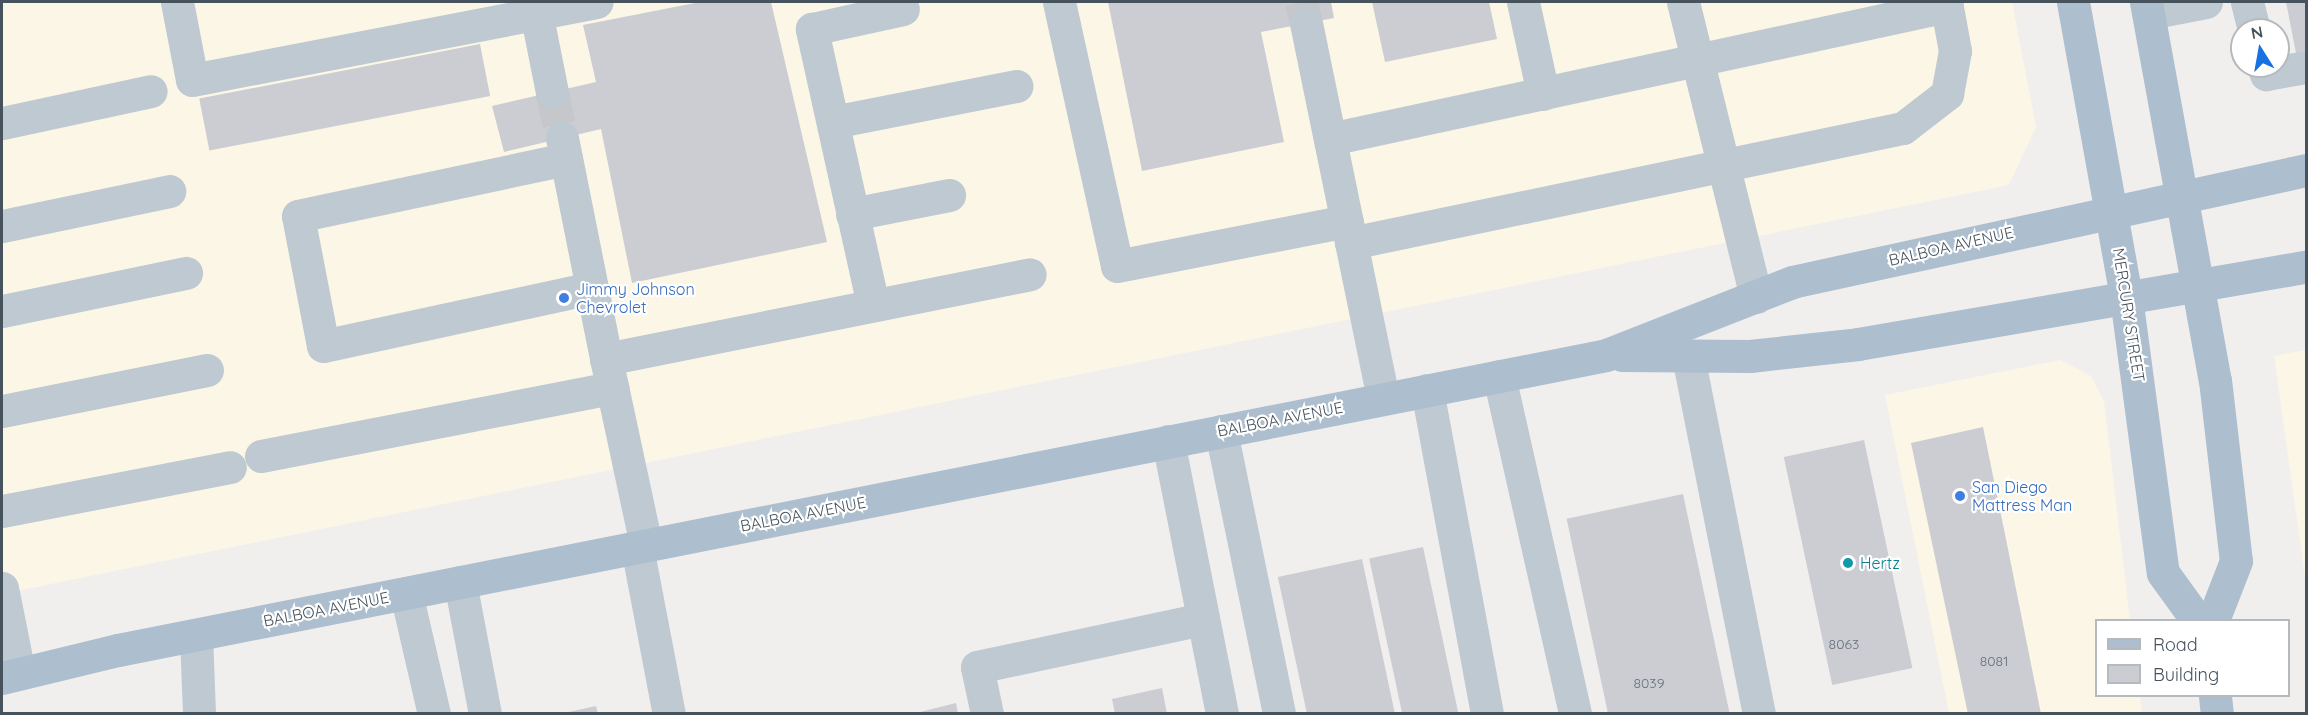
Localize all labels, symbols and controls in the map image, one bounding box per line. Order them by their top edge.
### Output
north arrow [2230,18,2290,78]
text: N [2249,21,2265,43]
street label: BALBOA AVENUE [1887,222,2015,270]
street label: MERCURY STREET [2109,247,2149,383]
place label: Jimmy Johnson Chevrolet [576,279,695,317]
marker: Jimmy Johnson Chevrolet [557,291,571,305]
street label: BALBOA AVENUE [1216,397,1344,441]
place label: San Diego Mattress Man [1972,477,2072,515]
marker: San Diego Mattress Man [1953,489,1967,503]
street label: BALBOA AVENUE [739,492,867,536]
place label: Hertz [1860,553,1900,573]
marker: Hertz [1841,556,1855,570]
street label: BALBOA AVENUE [262,587,390,631]
legend [2095,619,2290,697]
text: Road [2153,633,2198,656]
house number: 8063 [1829,636,1859,652]
house number: 8081 [1980,653,2008,669]
text: Building [2153,663,2219,686]
house number: 8039 [1633,675,1665,691]

